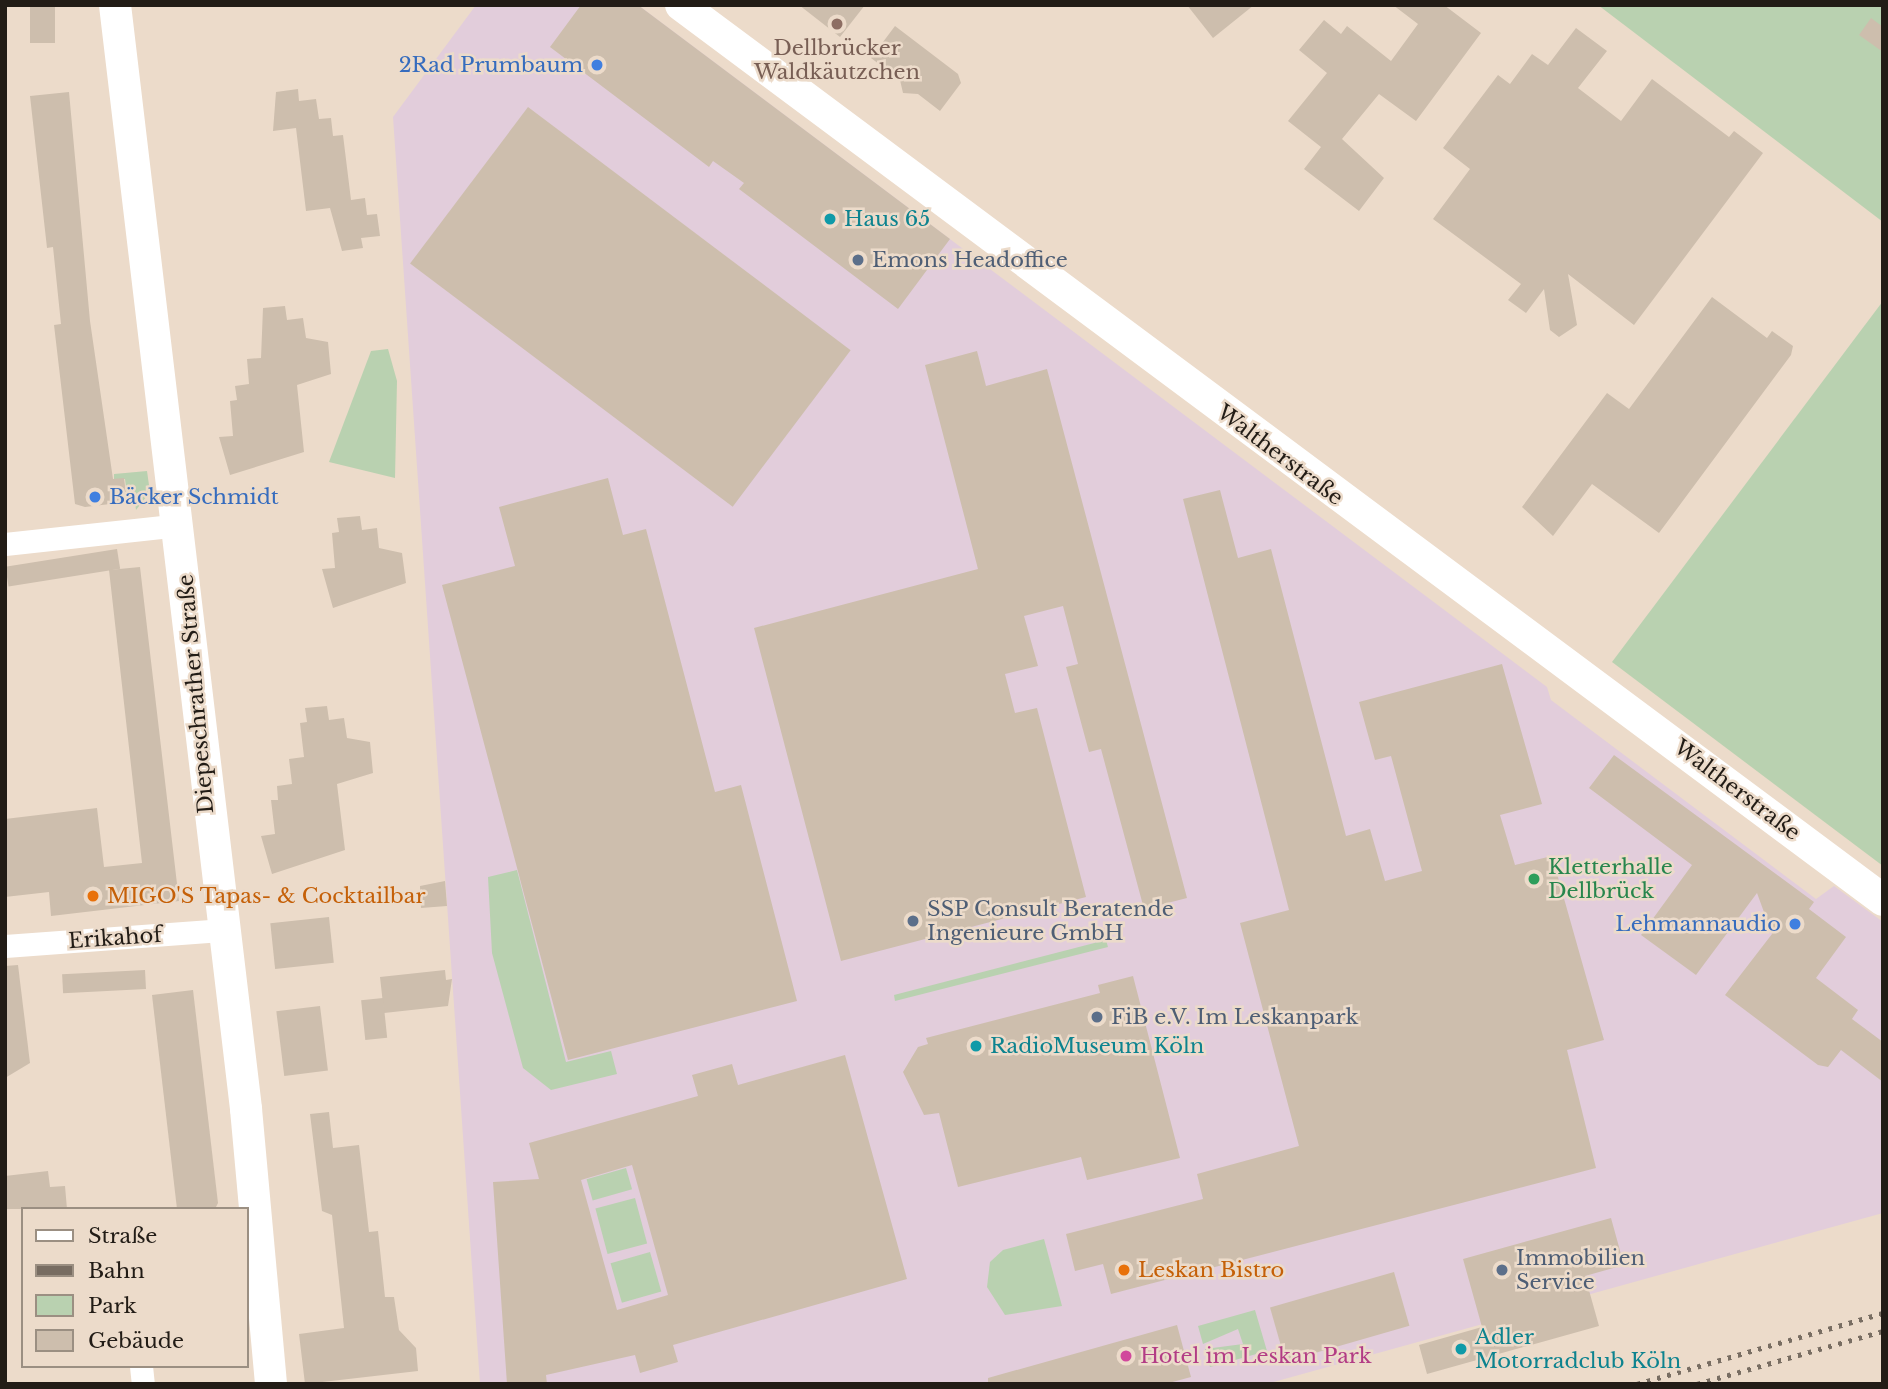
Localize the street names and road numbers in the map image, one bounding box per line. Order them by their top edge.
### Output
street label: Waltherstraße [1212,399,1348,511]
street label: Diepeschrather Straße [173,573,219,815]
street label: Waltherstraße [1669,734,1805,846]
street label: Erikahof [67,922,163,954]

